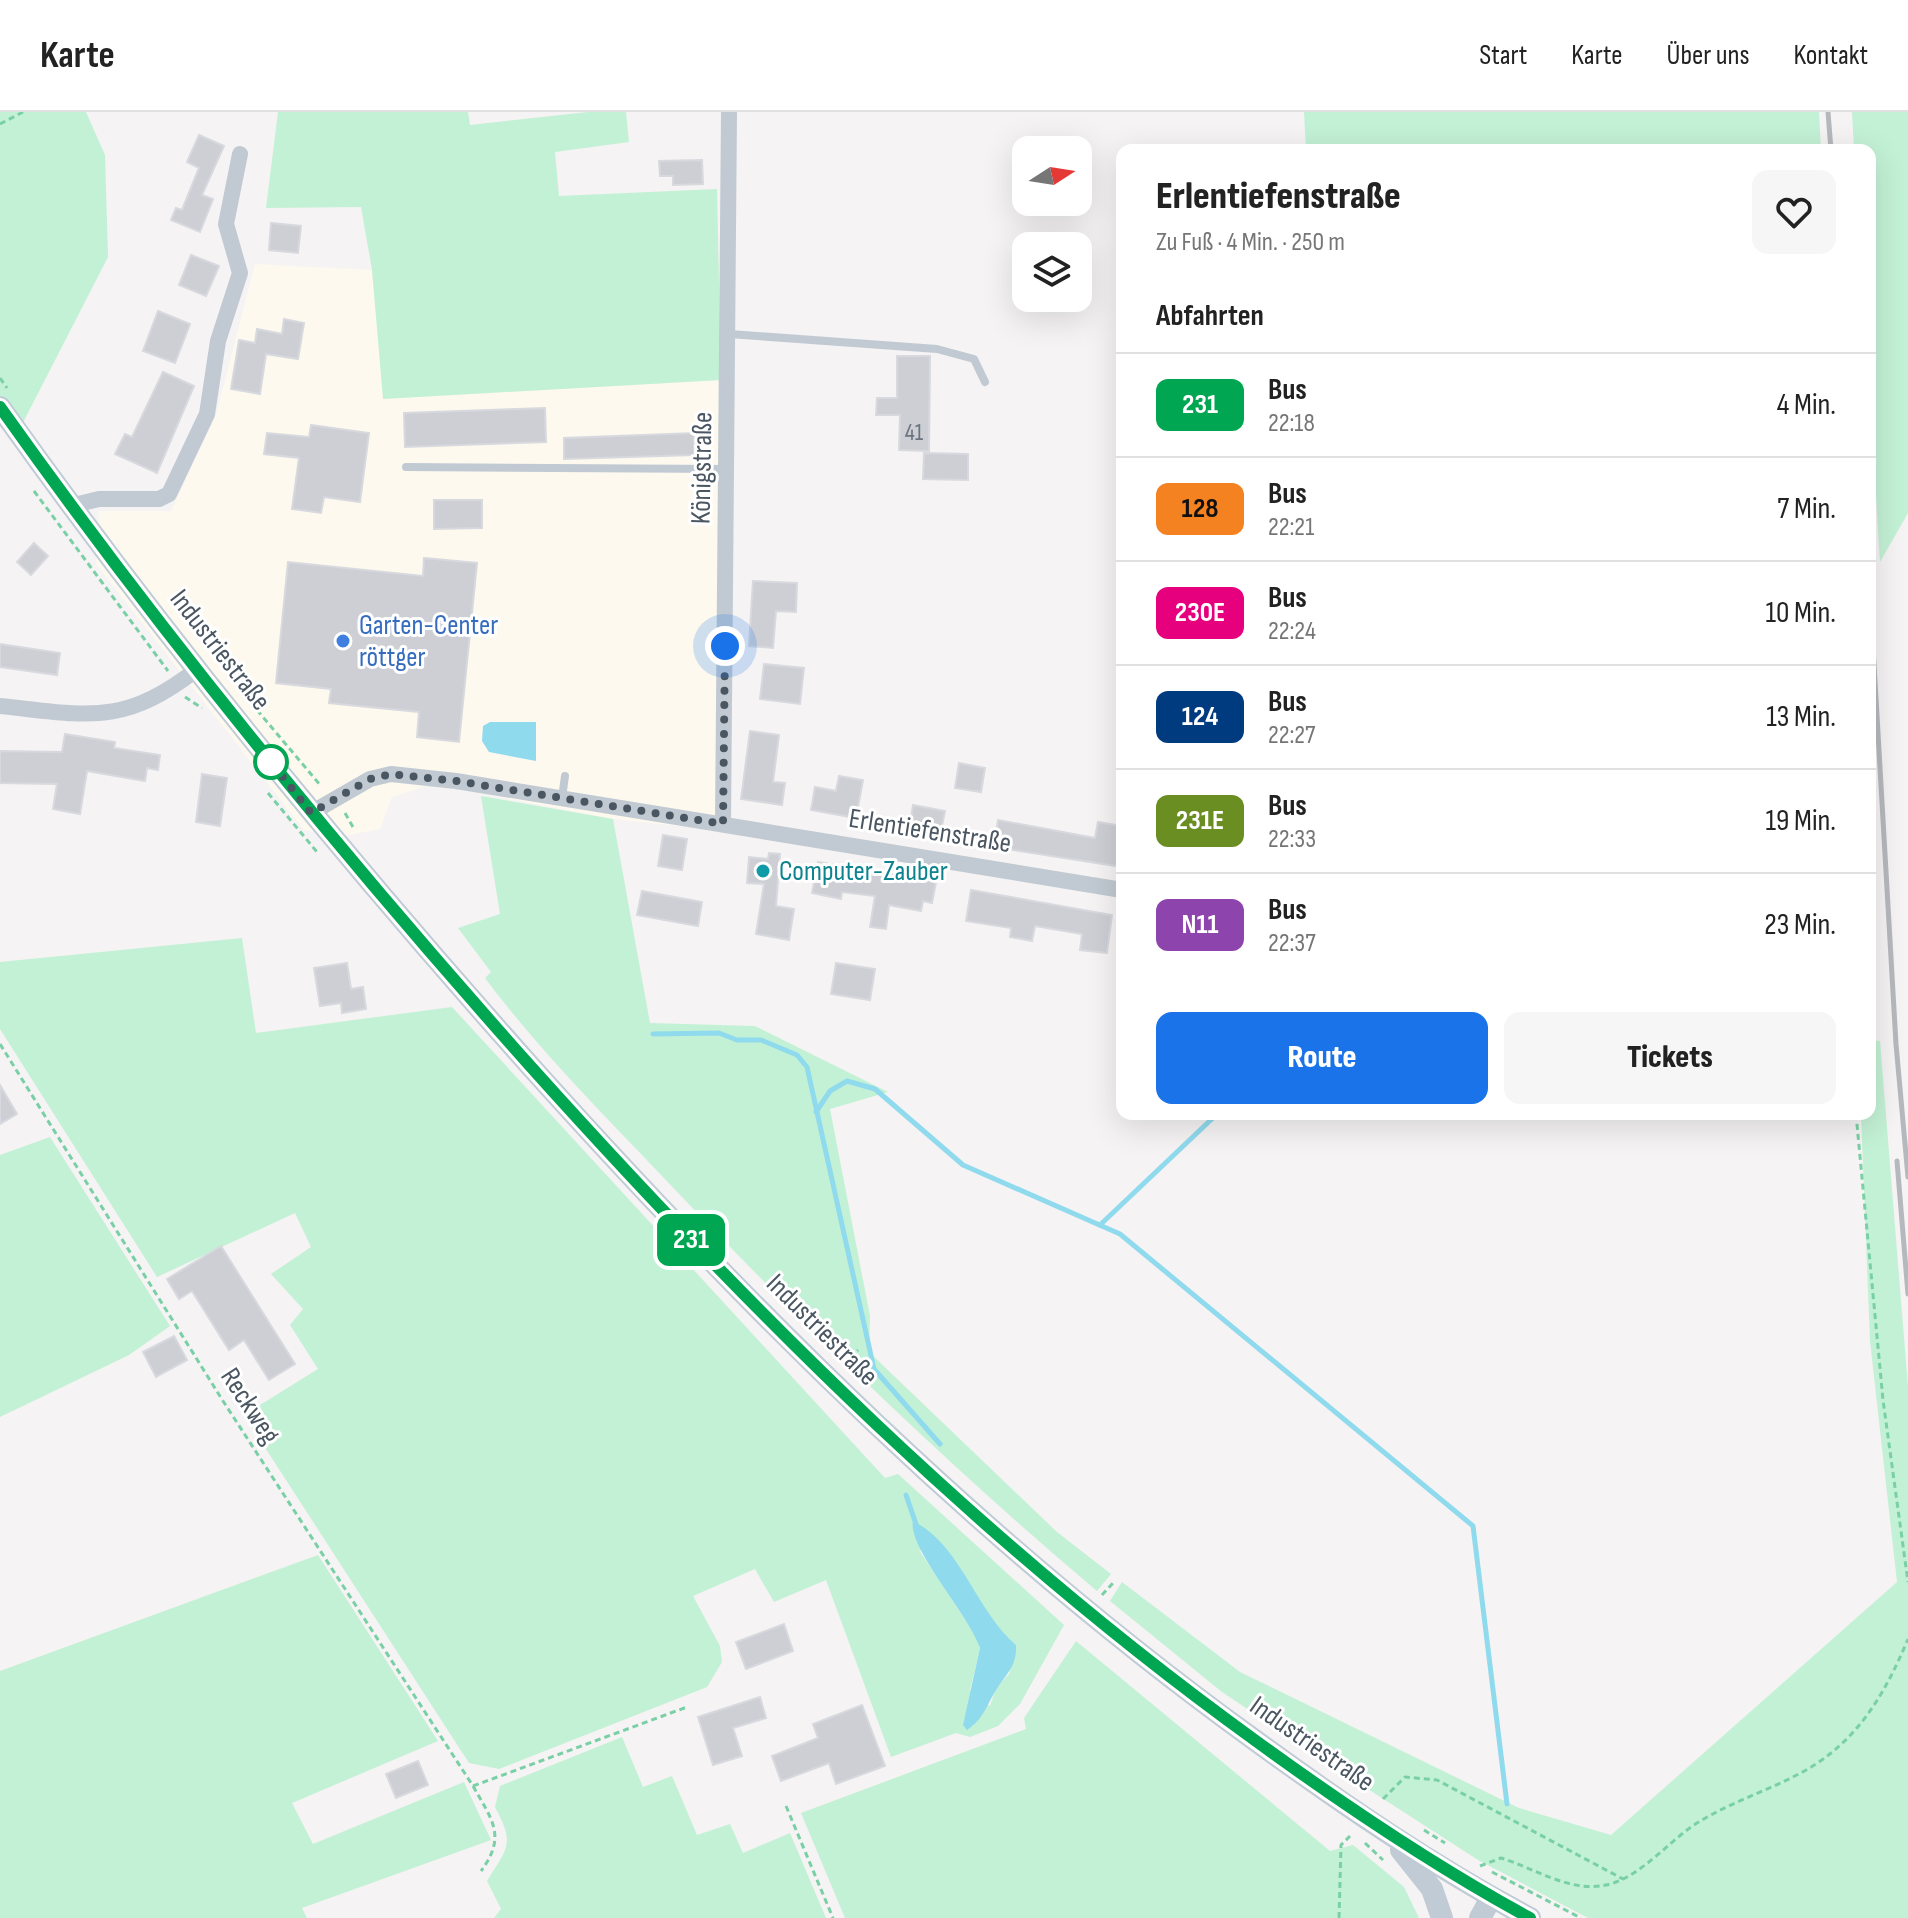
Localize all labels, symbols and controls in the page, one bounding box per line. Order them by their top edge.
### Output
text: Karte [40,33,115,78]
text: Start [1479,39,1527,72]
text: Karte [1571,39,1623,72]
text: Über uns [1667,39,1750,72]
text: Kontakt [1794,39,1868,72]
north arrow [1012,136,1092,216]
map controls [1012,136,1092,312]
button: heart [1752,170,1836,254]
text: Erlentiefenstraße [1156,174,1401,219]
text: Zu Fuß · 4 Min. · 250 m [1156,227,1345,258]
button: layers [1012,232,1092,312]
text: Abfahrten [1156,298,1264,334]
text: Bus [1268,372,1307,408]
text: 4 Min. [1777,387,1836,423]
text: 231 [1182,388,1218,421]
text: 22:18 [1268,408,1315,439]
street label: Königstraße [685,412,719,524]
house number: 41 [905,418,924,447]
text: Bus [1268,476,1307,512]
text: 7 Min. [1777,491,1836,527]
text: 128 [1182,492,1218,525]
text: 22:21 [1268,512,1314,543]
text: Bus [1268,580,1307,616]
street label: Industriestraße [163,583,277,717]
text: 10 Min. [1765,595,1836,631]
text: 230E [1175,596,1225,629]
place label: Garten-Center röttger [359,609,498,674]
text: 22:24 [1268,616,1316,647]
your location [705,626,745,666]
marker: Garten-Center röttger [334,632,352,650]
text: Bus [1268,684,1307,720]
text: 13 Min. [1766,699,1836,735]
text: 124 [1182,700,1218,733]
text: 22:27 [1268,720,1316,751]
unlabelled marker [254,745,288,779]
text: Bus [1268,788,1307,824]
street label: Erlentiefenstraße [846,802,1014,860]
text: 19 Min. [1766,803,1836,839]
text: 231E [1176,804,1224,837]
text: 22:33 [1268,824,1316,855]
place label: Computer-Zauber [779,855,948,888]
marker: Computer-Zauber [754,862,772,880]
text: Bus [1268,892,1307,928]
text: 23 Min. [1764,907,1836,943]
text: N11 [1182,908,1218,941]
text: 22:37 [1268,928,1316,959]
button: Route [1156,1012,1488,1104]
button: Tickets [1504,1012,1836,1104]
line badge: 231 [645,1214,737,1266]
text: 231 [673,1223,709,1256]
street label: Industriestraße [759,1267,885,1393]
street label: Reckweg [213,1362,287,1450]
street label: Industriestraße [1244,1689,1380,1799]

